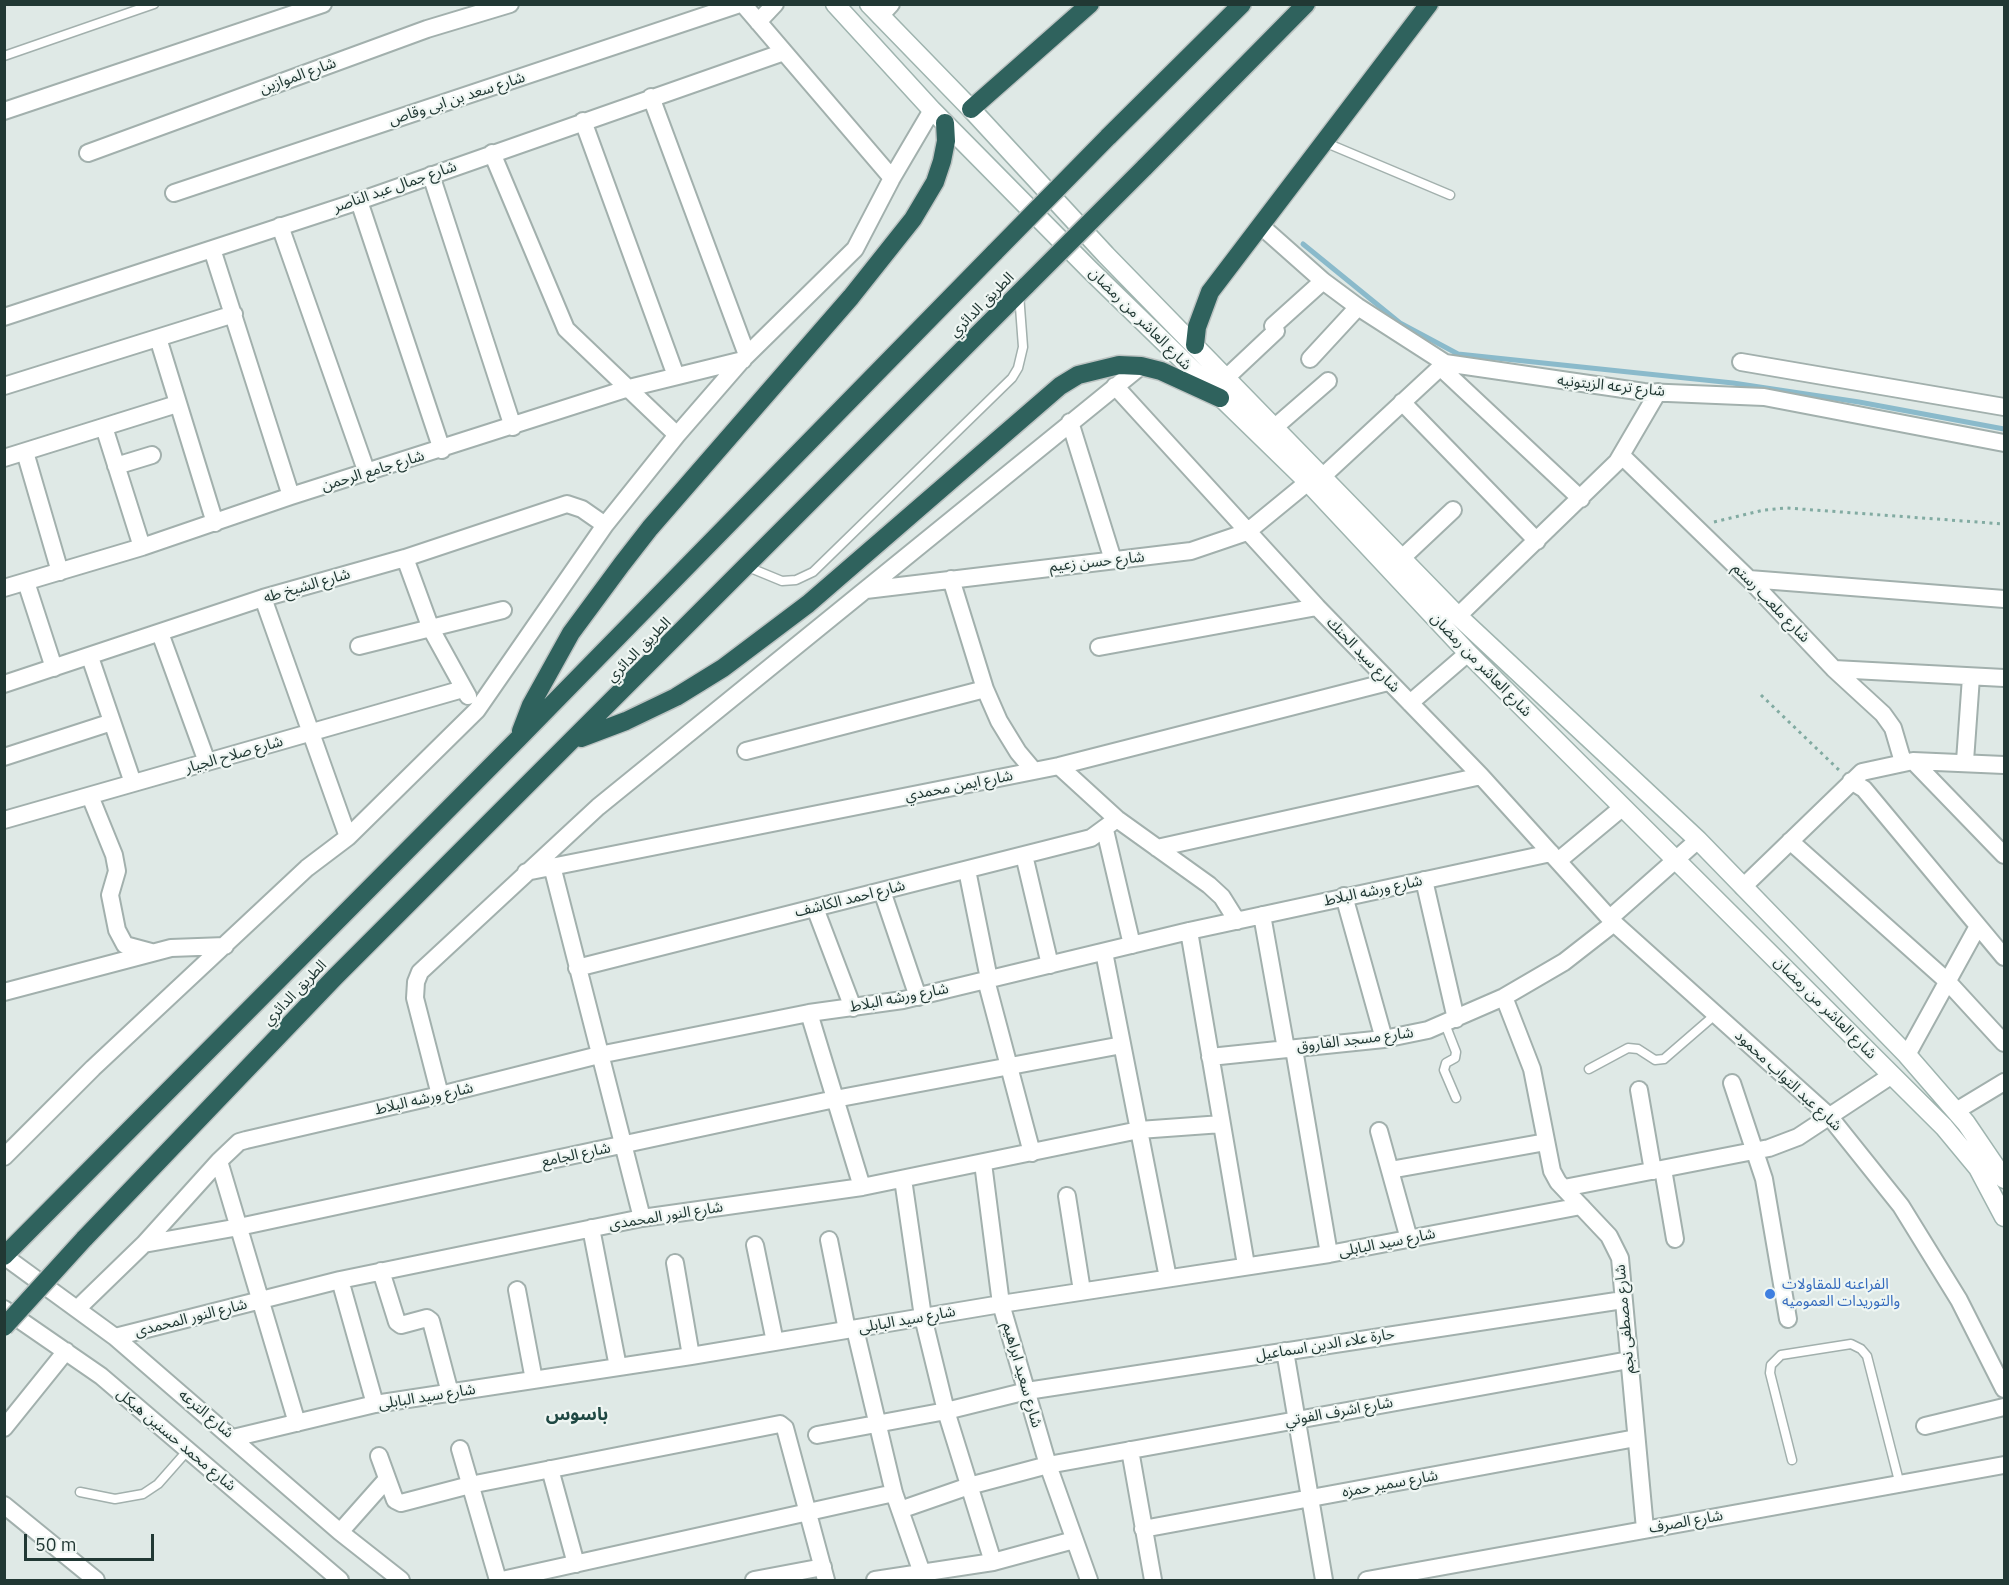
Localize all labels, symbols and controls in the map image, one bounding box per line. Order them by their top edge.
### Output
street label: شارع الموازين [257,54,339,98]
street label: شارع سعد بن ابى وقاص [387,69,527,129]
street label: شارع جمال عبد الناصر [331,157,459,217]
street label: شارع العاشر من رمضان [1085,264,1195,374]
street label: الطريق الدائري [946,269,1018,341]
street label: شارع ترعه الزيتونيه [1556,371,1666,401]
street label: شارع جامع الرحمن [319,447,427,495]
street label: شارع حسن زعيم [1049,548,1145,576]
street label: شارع ملعب رستم [1728,559,1814,647]
street label: شارع الشيخ طه [262,565,352,607]
street label: شارع العاشر من رمضان [1427,609,1535,721]
street label: الطريق الدائري [603,614,675,686]
street label: شارع سيد الحنك [1323,614,1403,696]
street label: شارع صلاح الجيار [183,732,285,778]
street label: شارع ايمن محمدي [904,767,1014,805]
street label: شارع ورشه البلاط [1322,872,1424,910]
street label: شارع احمد الكاشف [793,877,907,921]
street label: شارع العاشر من رمضان [1770,953,1880,1063]
street label: الطريق الدائري [259,956,331,1030]
street label: شارع ورشه البلاط [848,980,950,1016]
street label: شارع مسجد الفاروق [1296,1024,1414,1056]
street label: شارع عبد التواب محمود [1731,1027,1845,1135]
street label: شارع ورشه البلاط [373,1079,475,1119]
street label: شارع الجامع [540,1139,612,1171]
street label: شارع النور المحمدى [608,1198,724,1234]
street label: شارع سيد البابلى [1337,1225,1437,1261]
street label: شارع مصطفى نجم [1611,1264,1639,1374]
place label: الفراعنه للمقاولات والتوريدات العموميه [1782,1276,1900,1311]
marker: الفراعنه للمقاولات والتوريدات العموميه [1763,1287,1777,1301]
street label: شارع النور المحمدى [133,1295,249,1341]
street label: شارع سيد البابلى [857,1303,957,1337]
street label: شارع سعيد ابراهيم [998,1320,1046,1430]
street label: حارة علاء الدين اسماعيل [1254,1325,1396,1365]
street label: شارع سيد البابلى [377,1380,477,1414]
street label: شارع محمد حسنين هيكل [113,1385,239,1495]
street label: شارع الترعه [175,1386,237,1442]
street label: شارع اشرف الفوتي [1284,1394,1394,1430]
district label: باسوس [546,1404,608,1426]
street label: شارع سمير حمزه [1341,1467,1439,1501]
street label: شارع الصرف [1648,1507,1724,1537]
scale bar [27,1522,158,1560]
text: 50 m [35,1533,77,1556]

